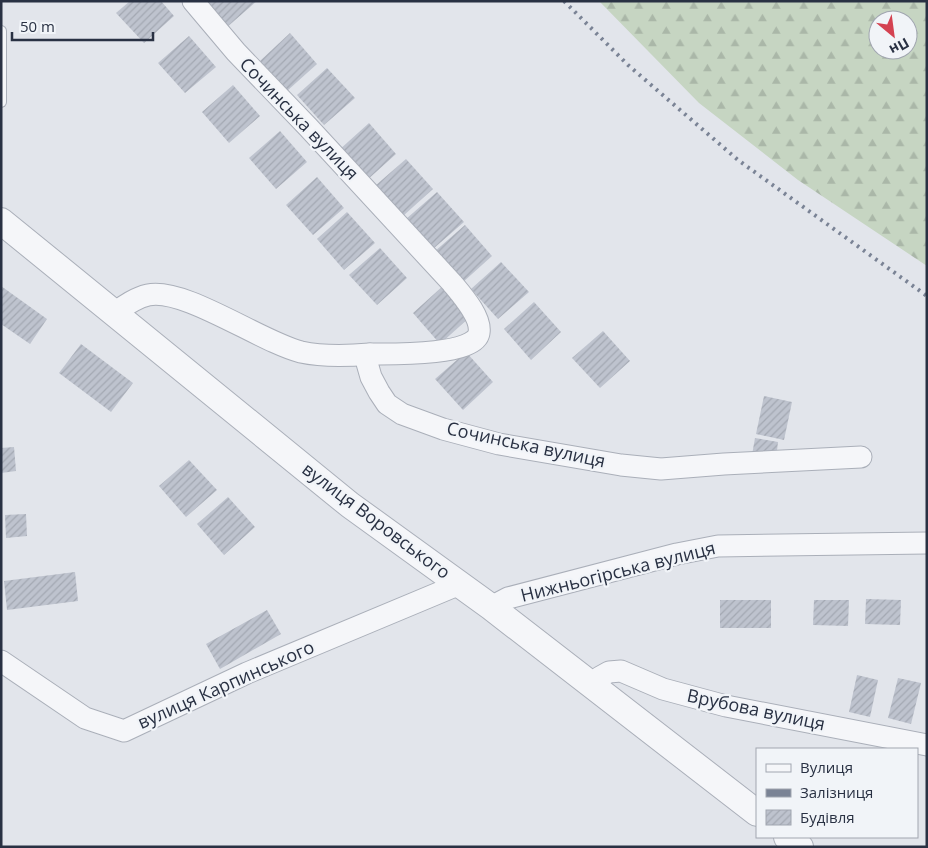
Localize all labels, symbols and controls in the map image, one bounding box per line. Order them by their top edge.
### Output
scale bar [12,10,154,42]
north arrow [868,10,918,60]
text: 50 m [20,16,55,36]
text: Пн [886,34,913,60]
street label: Сочинська вулиця [235,52,364,185]
street label: Сочинська вулиця [445,415,608,473]
street label: вулиця Воровського [298,457,456,584]
street label: Нижньогірська вулиця [518,535,718,607]
street label: вулиця Карпинського [133,634,318,734]
street label: Врубова вулиця [685,683,827,735]
legend [756,748,918,838]
text: Вулиця [800,757,853,777]
text: Залізниця [800,782,873,802]
text: Будівля [800,807,855,827]

